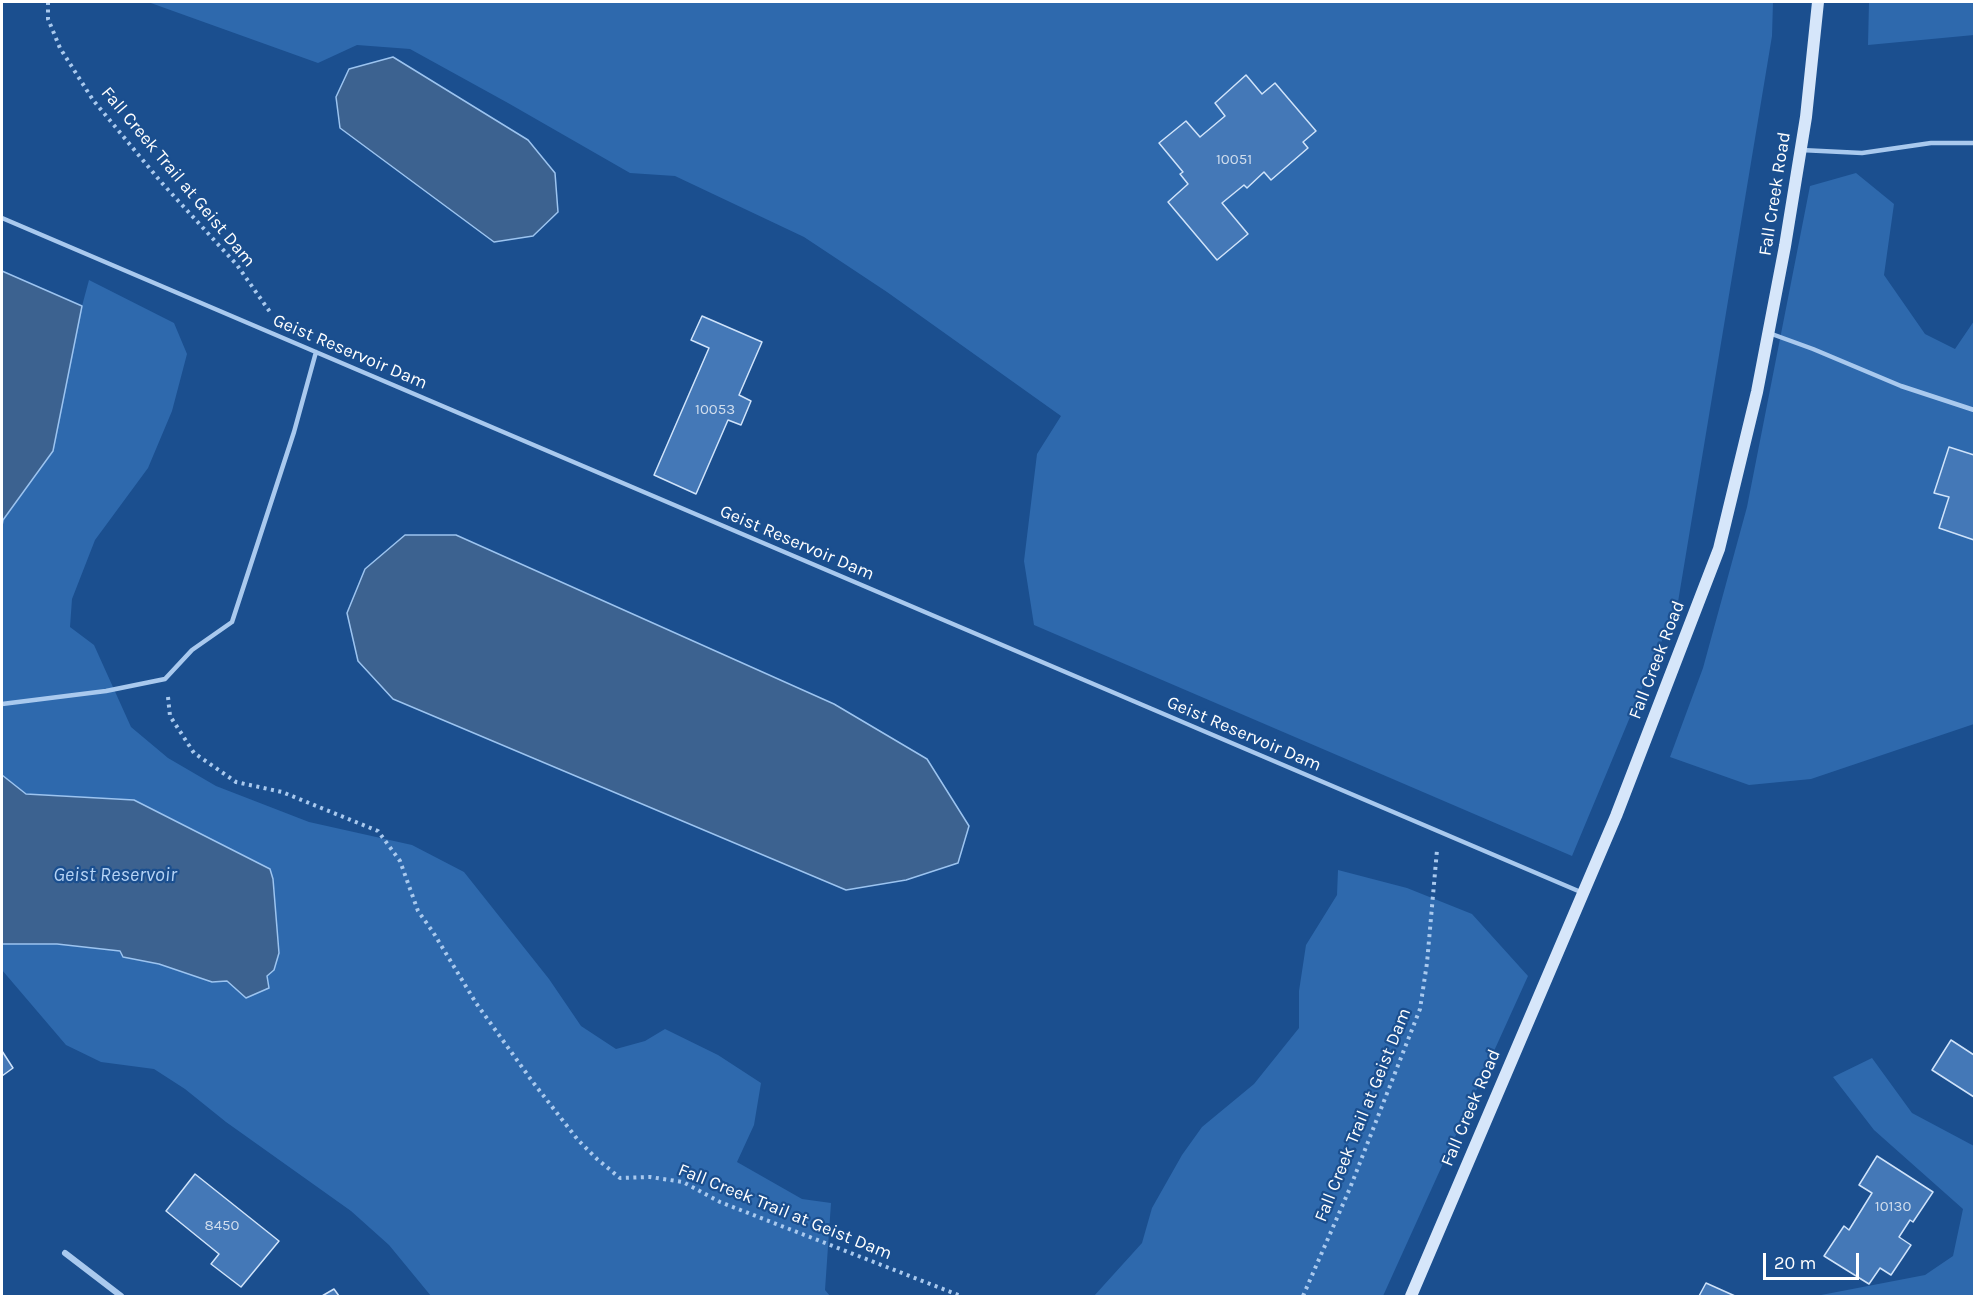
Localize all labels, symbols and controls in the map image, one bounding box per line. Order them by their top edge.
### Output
street label: Fall Creek Trail at Geist Dam [96,82,260,272]
street label: Fall Creek Road [1755,131,1795,257]
house number: 10051 [1216,151,1252,169]
street label: Geist Reservoir Dam [269,310,431,394]
house number: 10053 [695,401,735,419]
street label: Geist Reservoir Dam [716,501,878,585]
street label: Fall Creek Road [1624,598,1690,722]
street label: Geist Reservoir Dam [1163,692,1325,776]
water label: Geist Reservoir [53,863,177,887]
street label: Fall Creek Trail at Geist Dam [1310,1005,1416,1225]
street label: Fall Creek Road [1437,1046,1505,1170]
street label: Fall Creek Trail at Geist Dam [675,1159,895,1265]
house number: 10130 [1875,1198,1911,1216]
house number: 8450 [205,1217,239,1235]
scale bar [1766,1241,1862,1279]
text: 20 m [1774,1252,1816,1274]

